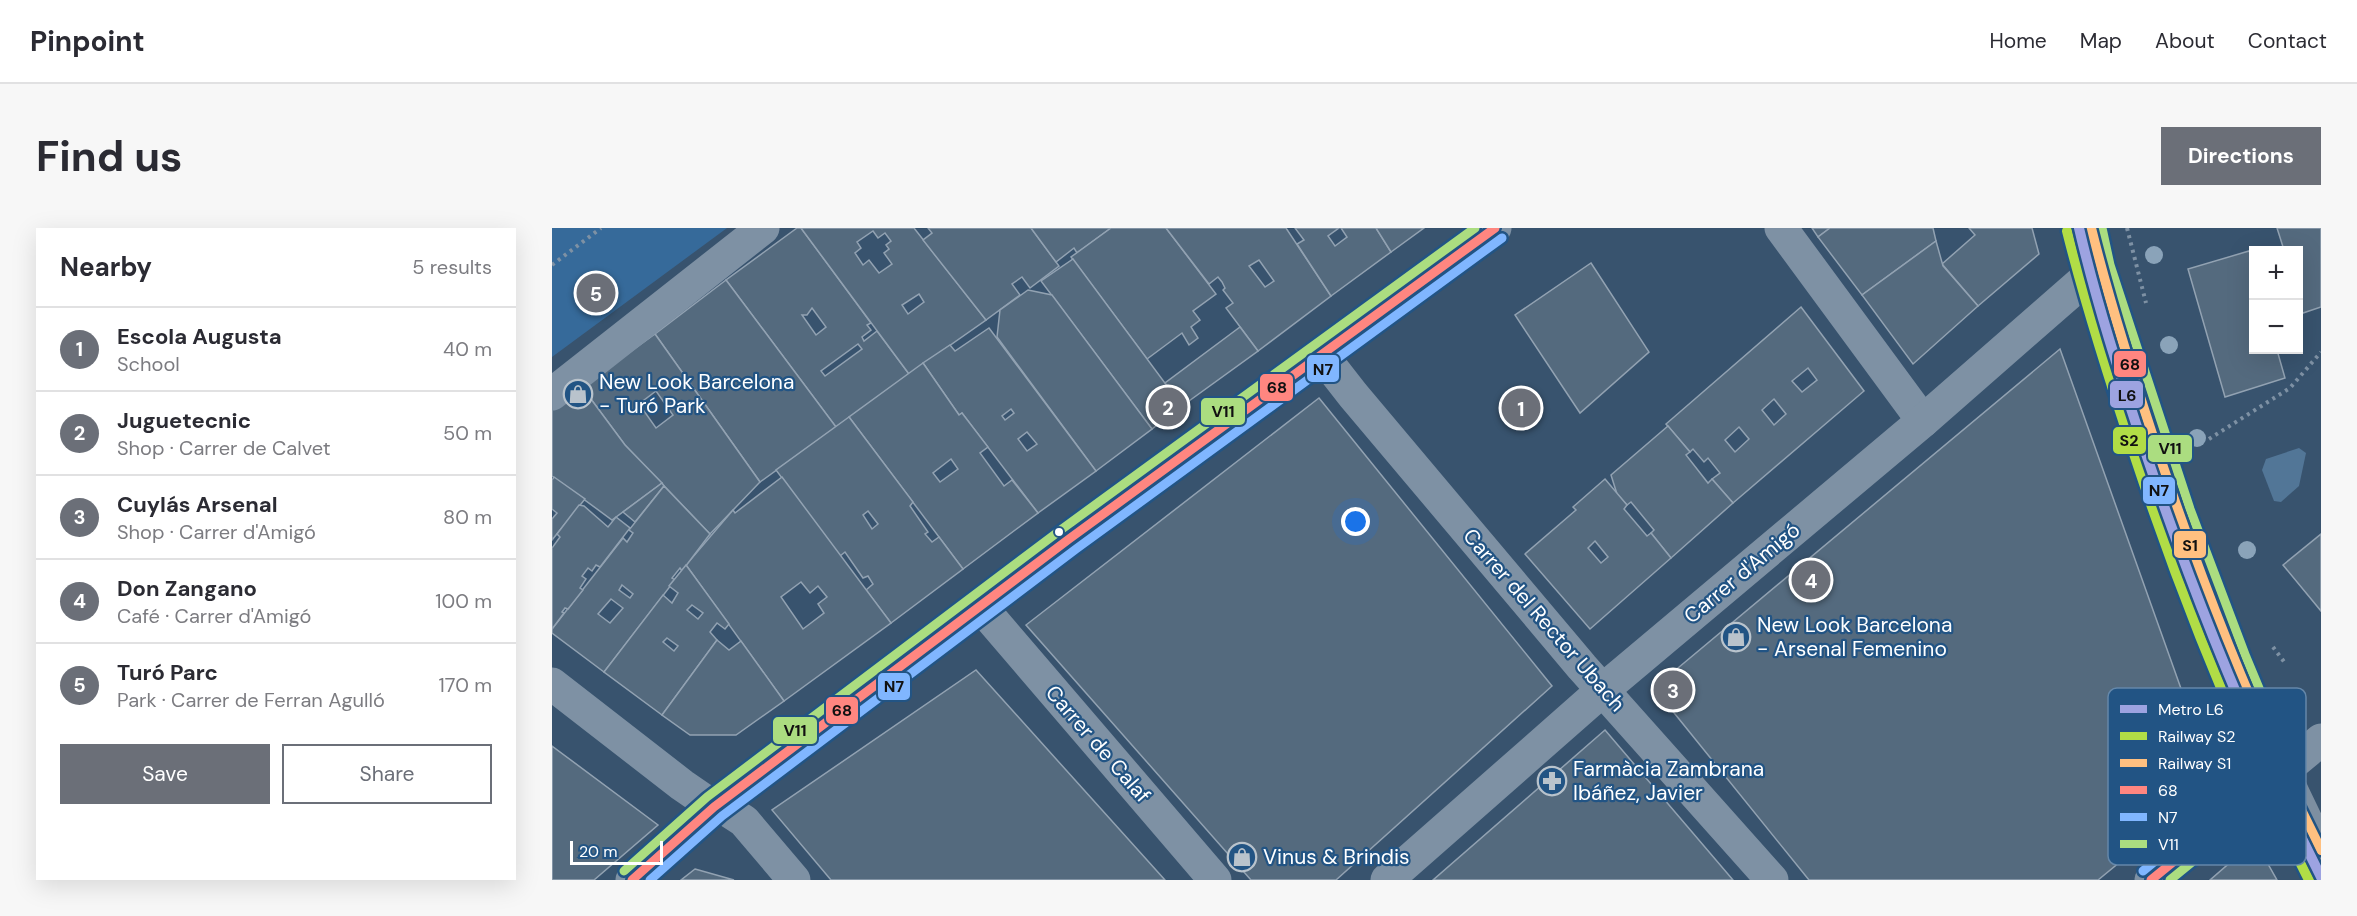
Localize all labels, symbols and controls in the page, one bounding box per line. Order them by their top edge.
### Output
text: Pinpoint [30,23,145,60]
text: Home [1989,27,2047,55]
text: Map [2080,27,2122,55]
text: About [2155,27,2215,55]
text: Contact [2248,27,2327,55]
button: Directions [2161,127,2321,185]
text: Find us [36,129,182,184]
map controls [2249,246,2303,354]
button: + [2249,246,2303,300]
text: Nearby [60,250,152,284]
text: 5 results [412,254,492,280]
pin: 5 [576,270,615,316]
button: − [2249,300,2303,354]
text: Escola Augusta [117,322,282,351]
text: 1 [76,336,83,362]
text: 40 m [443,336,492,362]
line badge: 68 [2113,350,2147,378]
text: School [117,351,180,377]
line badge: N7 [1306,354,1340,383]
text: 68 [2120,354,2140,375]
text: N7 [1313,359,1334,380]
place label: New Look Barcelona - Turó Park [599,368,794,420]
line badge: 68 [1259,373,1294,402]
text: 68 [1267,377,1287,398]
shop icon: New Look Barcelona - Turó Park [562,378,594,410]
line badge: L6 [2109,380,2144,409]
pin: 2 [1148,384,1188,429]
text: L6 [2118,385,2136,406]
pin: 1 [1502,386,1540,430]
line badge: V11 [1200,397,1246,426]
text: V11 [1212,401,1234,422]
text: Juguetecnic [117,406,251,435]
text: 2 [74,420,85,446]
text: 50 m [443,420,492,446]
line badge: S2 [2112,426,2147,455]
text: S2 [2120,430,2138,451]
line badge: V11 [2147,434,2193,463]
text: Shop · Carrer de Calvet [117,435,331,461]
text: V11 [2159,438,2181,459]
line badge: N7 [2142,476,2176,505]
text: N7 [2149,480,2170,501]
text: Cuylás Arsenal [117,490,278,519]
text: 3 [73,504,86,530]
text: 80 m [443,504,492,530]
your location [1341,507,1370,536]
street label: Carrer d'Amigó [1678,516,1806,630]
text: Shop · Carrer d'Amigó [117,519,316,545]
street label: Carrer del Rector Ubach [1457,523,1631,717]
unlabelled marker [1053,526,1065,538]
line badge: S1 [2173,530,2207,559]
text: S1 [2182,535,2198,556]
pin: 4 [1792,558,1830,602]
text: Don Zangano [117,574,257,603]
text: 4 [73,588,86,614]
text: 100 m [435,588,492,614]
text: Café · Carrer d'Amigó [117,603,311,629]
place label: New Look Barcelona - Arsenal Femenino [1757,611,1952,663]
shop icon: New Look Barcelona - Arsenal Femenino [1720,621,1752,653]
text: Turó Parc [117,658,218,687]
pin: 3 [1654,668,1692,712]
text: 5 [73,672,86,698]
text: 170 m [439,672,492,698]
line badge: N7 [877,672,911,701]
text: N7 [884,676,905,697]
street label: Carrer de Calaf [1039,679,1157,809]
text: Park · Carrer de Ferran Agulló [117,687,385,713]
legend [2108,688,2306,865]
line badge: 68 [825,696,859,725]
text: Metro L6 [2158,699,2224,720]
text: 68 [832,700,852,721]
line badge: V11 [772,716,818,745]
text: V11 [784,720,806,741]
text: Railway S2 [2158,726,2235,747]
button: Save [60,744,270,804]
button: Share [282,744,492,804]
text: Railway S1 [2158,753,2231,774]
place label: Farmàcia Zambrana Ibáñez, Javier [1573,755,1764,807]
pharmacy icon: Farmàcia Zambrana Ibáñez, Javier [1536,765,1568,797]
text: 68 [2158,780,2178,801]
text: N7 [2158,807,2178,828]
text: V11 [2158,834,2179,855]
scale bar [570,838,663,866]
text: 20 m [579,841,618,862]
shop icon: Vinus & Brindis [1226,841,1258,873]
place label: Vinus & Brindis [1263,843,1410,871]

